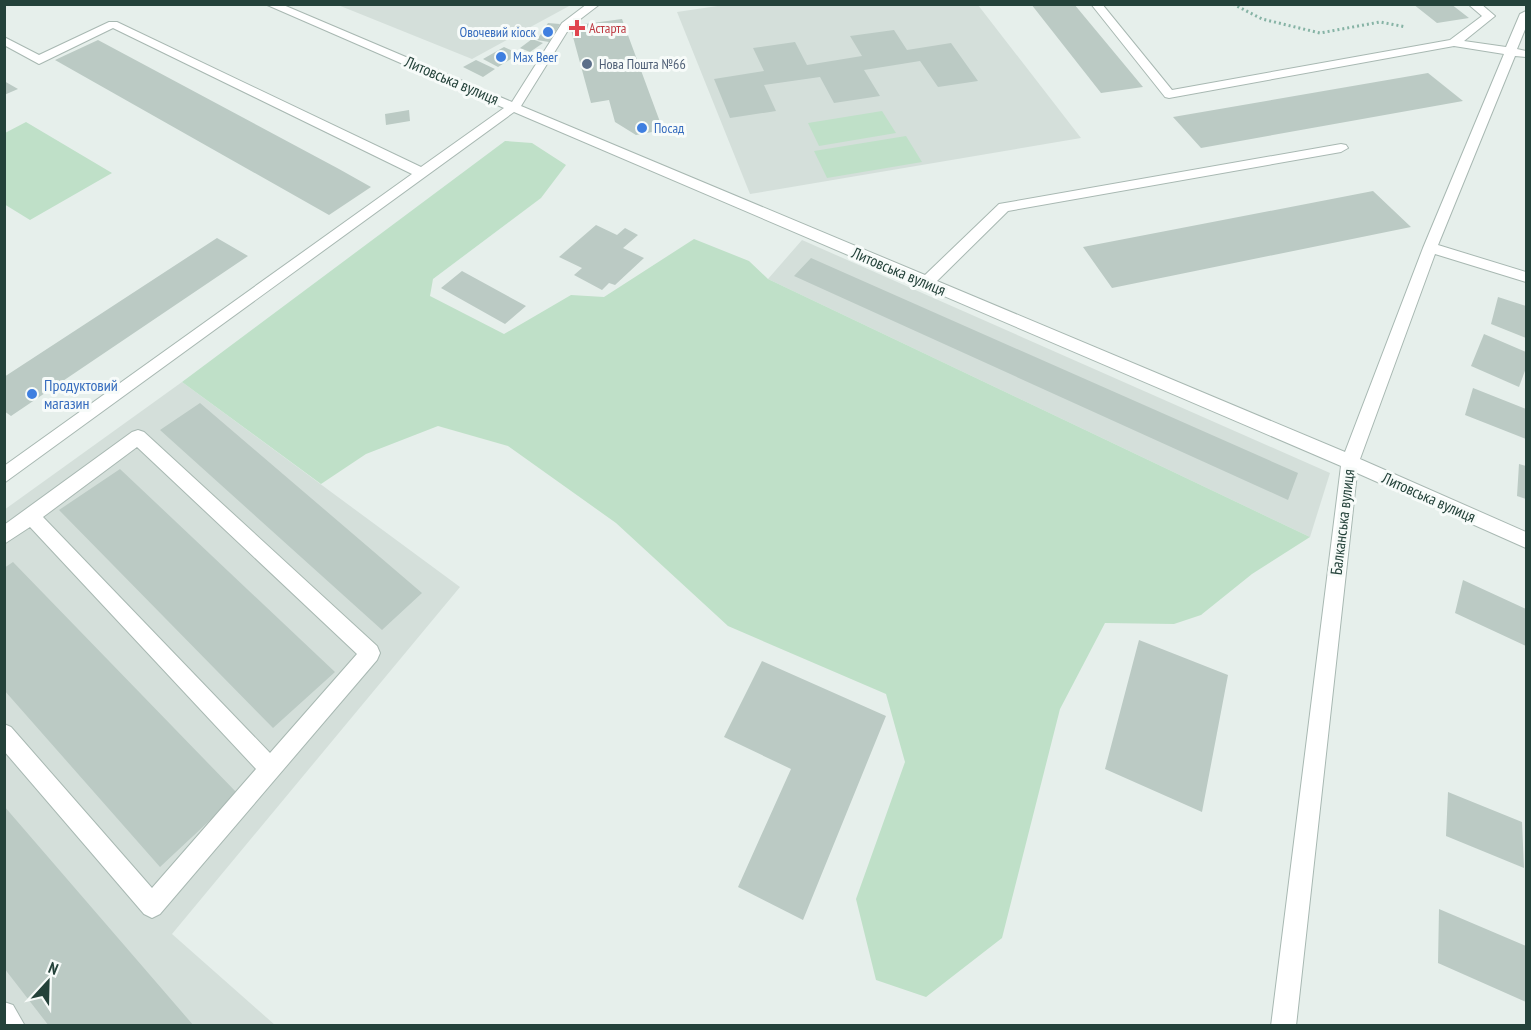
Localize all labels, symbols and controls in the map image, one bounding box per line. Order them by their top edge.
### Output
place label: Астарта [589,19,626,37]
marker: Астарта [570,21,584,35]
place label: Овочевий кіоск [459,23,537,41]
marker: Овочевий кіоск [541,25,555,39]
place label: Max Beer [513,48,558,66]
marker: Max Beer [494,50,508,64]
street label: Литовська вулиця [401,51,502,109]
place label: Нова Пошта №66 [599,55,686,73]
marker: Нова Пошта №66 [580,57,594,71]
place label: Посад [654,119,684,137]
marker: Посад [635,121,649,135]
street label: Литовська вулиця [848,242,949,300]
place label: Продуктовий магазин [44,375,118,413]
marker: Продуктовий магазин [25,387,39,401]
street label: Литовська вулиця [1378,467,1479,526]
street label: Балканська вулиця [1326,468,1358,576]
north arrow [18,952,78,1012]
text: N [46,957,61,979]

